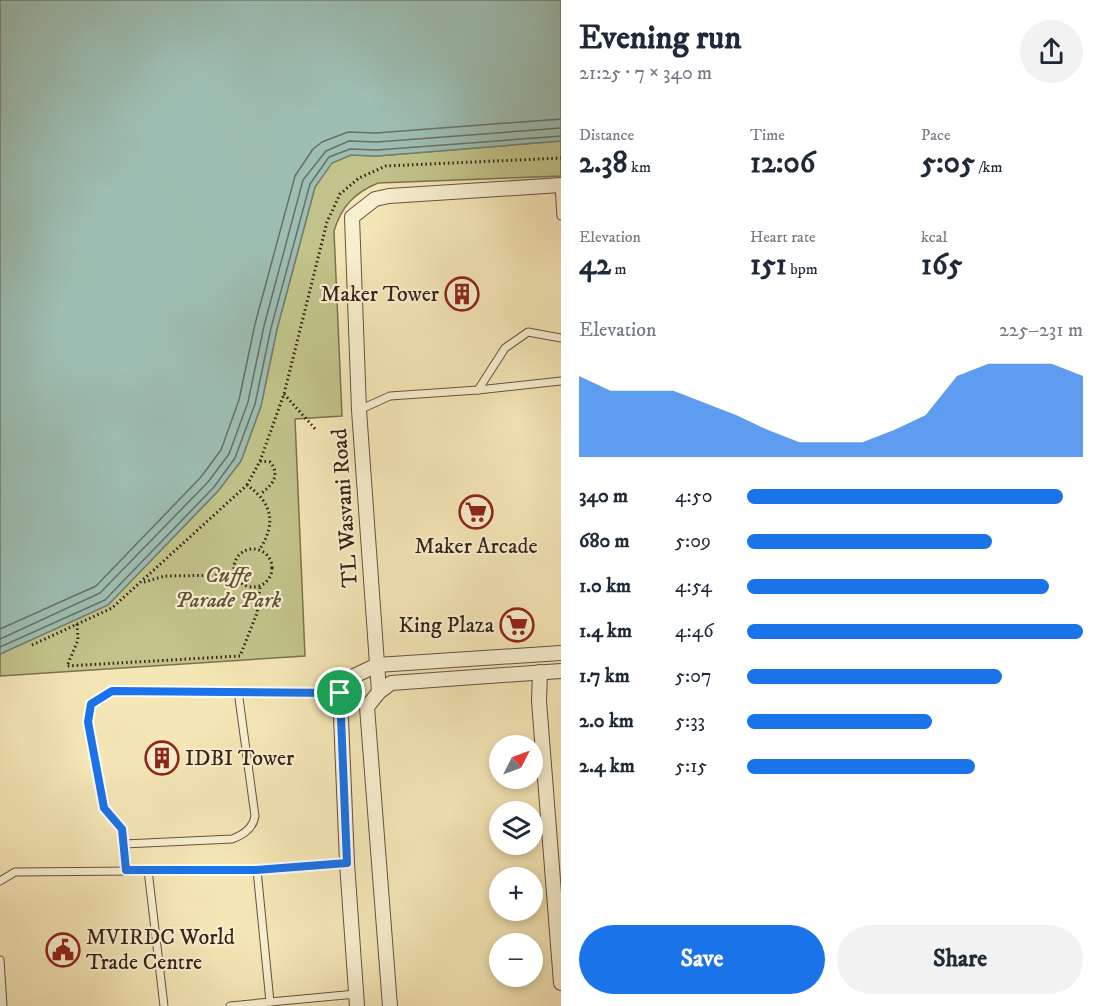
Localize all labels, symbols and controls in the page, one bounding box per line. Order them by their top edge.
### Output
text: Evening run [579,18,741,59]
button: share [1020,20,1083,83]
text: 21:25 · 7 × 340 m [579,61,712,86]
text: Distance [579,125,634,145]
text: Time [750,125,785,145]
text: Pace [921,125,951,145]
text: 2.38 [579,145,628,182]
text: 12:06 [750,145,815,182]
text: 5:05 [921,145,975,182]
text: km [628,157,651,177]
text: /km [975,157,1003,177]
text: Elevation [579,227,641,247]
text: Heart rate [750,227,816,247]
text: kcal [921,227,947,247]
text: 42 [579,247,611,284]
text: 151 [750,247,787,284]
text: 165 [921,247,962,284]
text: m [611,259,626,279]
text: bpm [787,259,818,279]
building icon: Maker Tower [444,276,480,312]
place label: Maker Tower [320,281,440,308]
text: Elevation [579,318,656,343]
text: 225–231 m [999,318,1083,343]
street label: TL Wasvani Road [326,428,364,588]
text: 340 m [579,484,628,509]
text: 4:50 [675,484,712,509]
supermarket icon: Maker Arcade [458,494,494,530]
text: 680 m [579,529,630,554]
text: 5:09 [675,529,711,554]
place label: Maker Arcade [414,533,538,560]
park label: Cuffe Parade Park [175,562,282,614]
text: 1.0 km [579,574,631,599]
text: 4:54 [675,574,712,599]
supermarket icon: King Plaza [499,607,535,643]
place label: King Plaza [398,612,495,639]
text: 1.4 km [579,619,632,644]
text: 4:46 [675,619,714,644]
text: 1.7 km [579,664,630,689]
text: 5:07 [675,664,711,689]
pin [314,667,365,718]
icon: arrive [323,676,356,709]
text: 2.0 km [579,709,634,734]
text: 5:33 [675,709,705,734]
north arrow [489,735,543,789]
map controls [489,735,543,987]
building icon: IDBI Tower [144,740,180,776]
place label: IDBI Tower [185,745,295,772]
text: 2.4 km [579,754,635,779]
text: 5:15 [675,754,707,779]
button: layers [489,801,543,855]
button: + [489,867,543,921]
place label: MVIRDC World Trade Centre [86,924,235,976]
button: Save [579,925,825,994]
button: Share [837,925,1083,994]
public building icon: MVIRDC World Trade Centre [45,932,81,968]
button: − [489,933,543,987]

